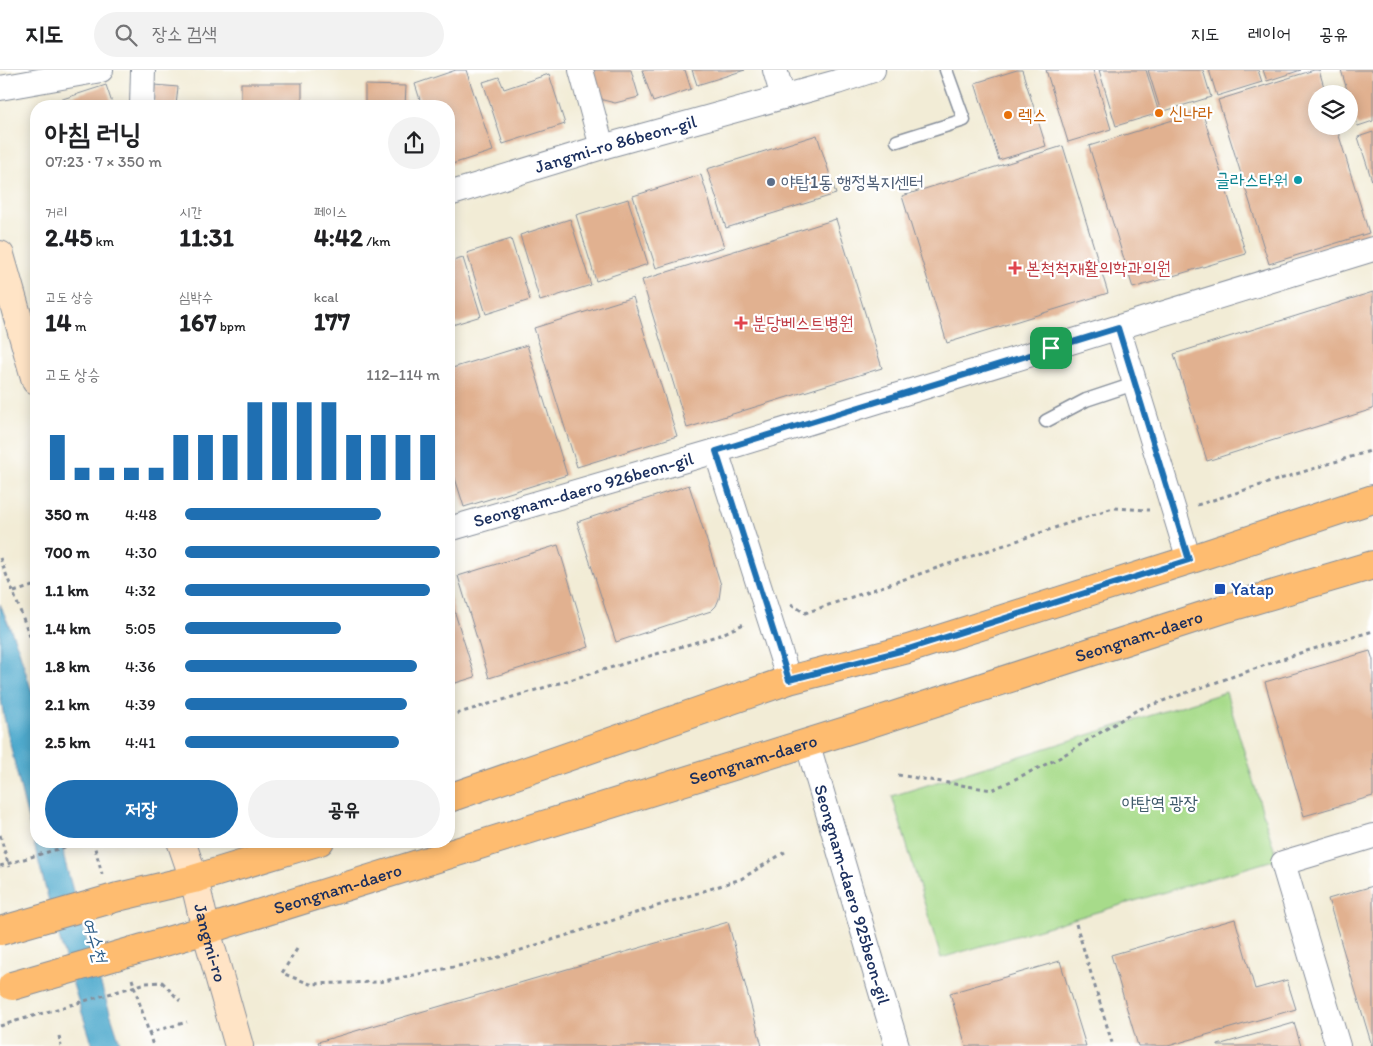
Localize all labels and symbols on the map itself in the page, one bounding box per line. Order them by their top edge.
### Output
place label: 신나라 [1169,102,1213,124]
place label: 렉스 [1018,104,1047,126]
marker: 신나라 [1153,107,1165,119]
marker: 렉스 [1002,109,1014,121]
street label: Jangmi-ro 86beon-gil [532,110,699,178]
place label: 글라스타워 [1216,169,1288,191]
place label: 야탑1동 행정복지센터 [781,171,924,193]
marker: 글라스타워 [1292,174,1304,186]
marker: 야탑1동 행정복지센터 [765,176,777,188]
place label: 본척척재활의학과의원 [1026,257,1171,279]
marker: 본척척재활의학과의원 [1008,261,1022,275]
place label: 분당베스트병원 [752,312,853,334]
marker: 분당베스트병원 [734,316,748,330]
pin [1030,327,1072,369]
street label: Seongnam-daero 926beon-gil [471,447,696,532]
place label: Yatap [1231,578,1274,600]
marker: Yatap [1213,582,1227,596]
street label: Seongnam-daero [1072,606,1206,667]
street label: Seongnam-daero [686,729,820,790]
street label: Seongnam-daero 925beon-gil [809,782,895,1007]
park label: 야탑역 광장 [1122,792,1198,814]
street label: Seongnam-daero [271,859,405,919]
street label: Jangmi-ro [189,901,231,985]
water label: 여수천 [77,915,113,967]

